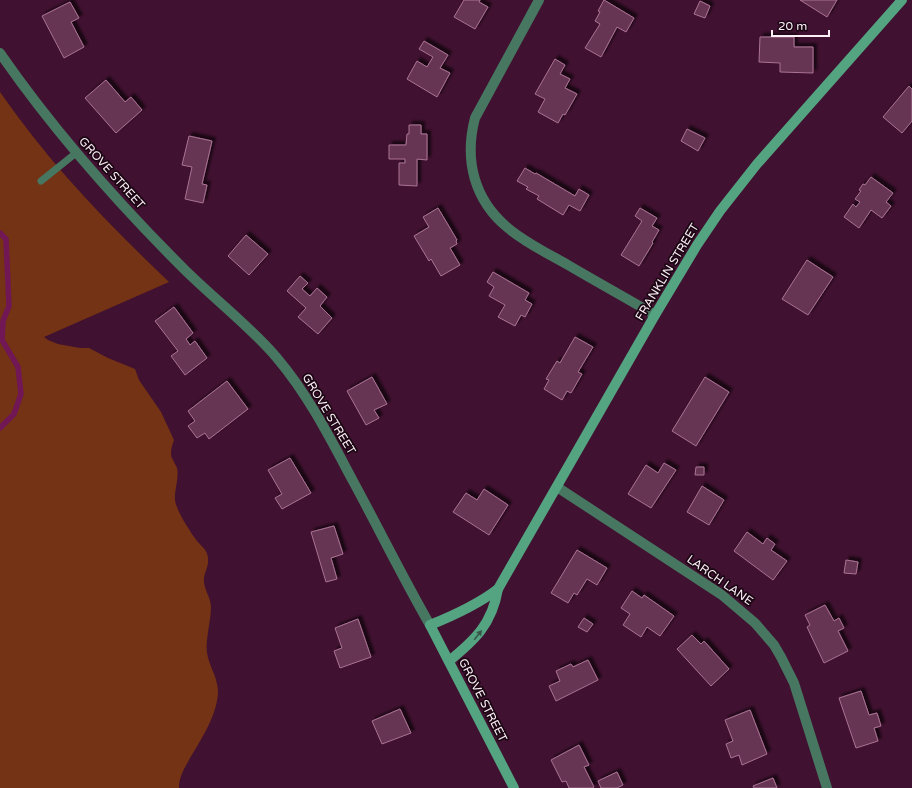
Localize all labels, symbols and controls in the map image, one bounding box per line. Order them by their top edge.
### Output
scale bar [772,12,829,38]
text: 20 m [778,19,807,33]
street label: GROVE STREET [76,134,148,212]
street label: FRANKLIN STREET [632,220,702,323]
street label: GROVE STREET [299,371,359,458]
street label: LARCH LANE [684,552,756,608]
one-way arrow [473,629,482,640]
street label: GROVE STREET [456,656,510,745]

